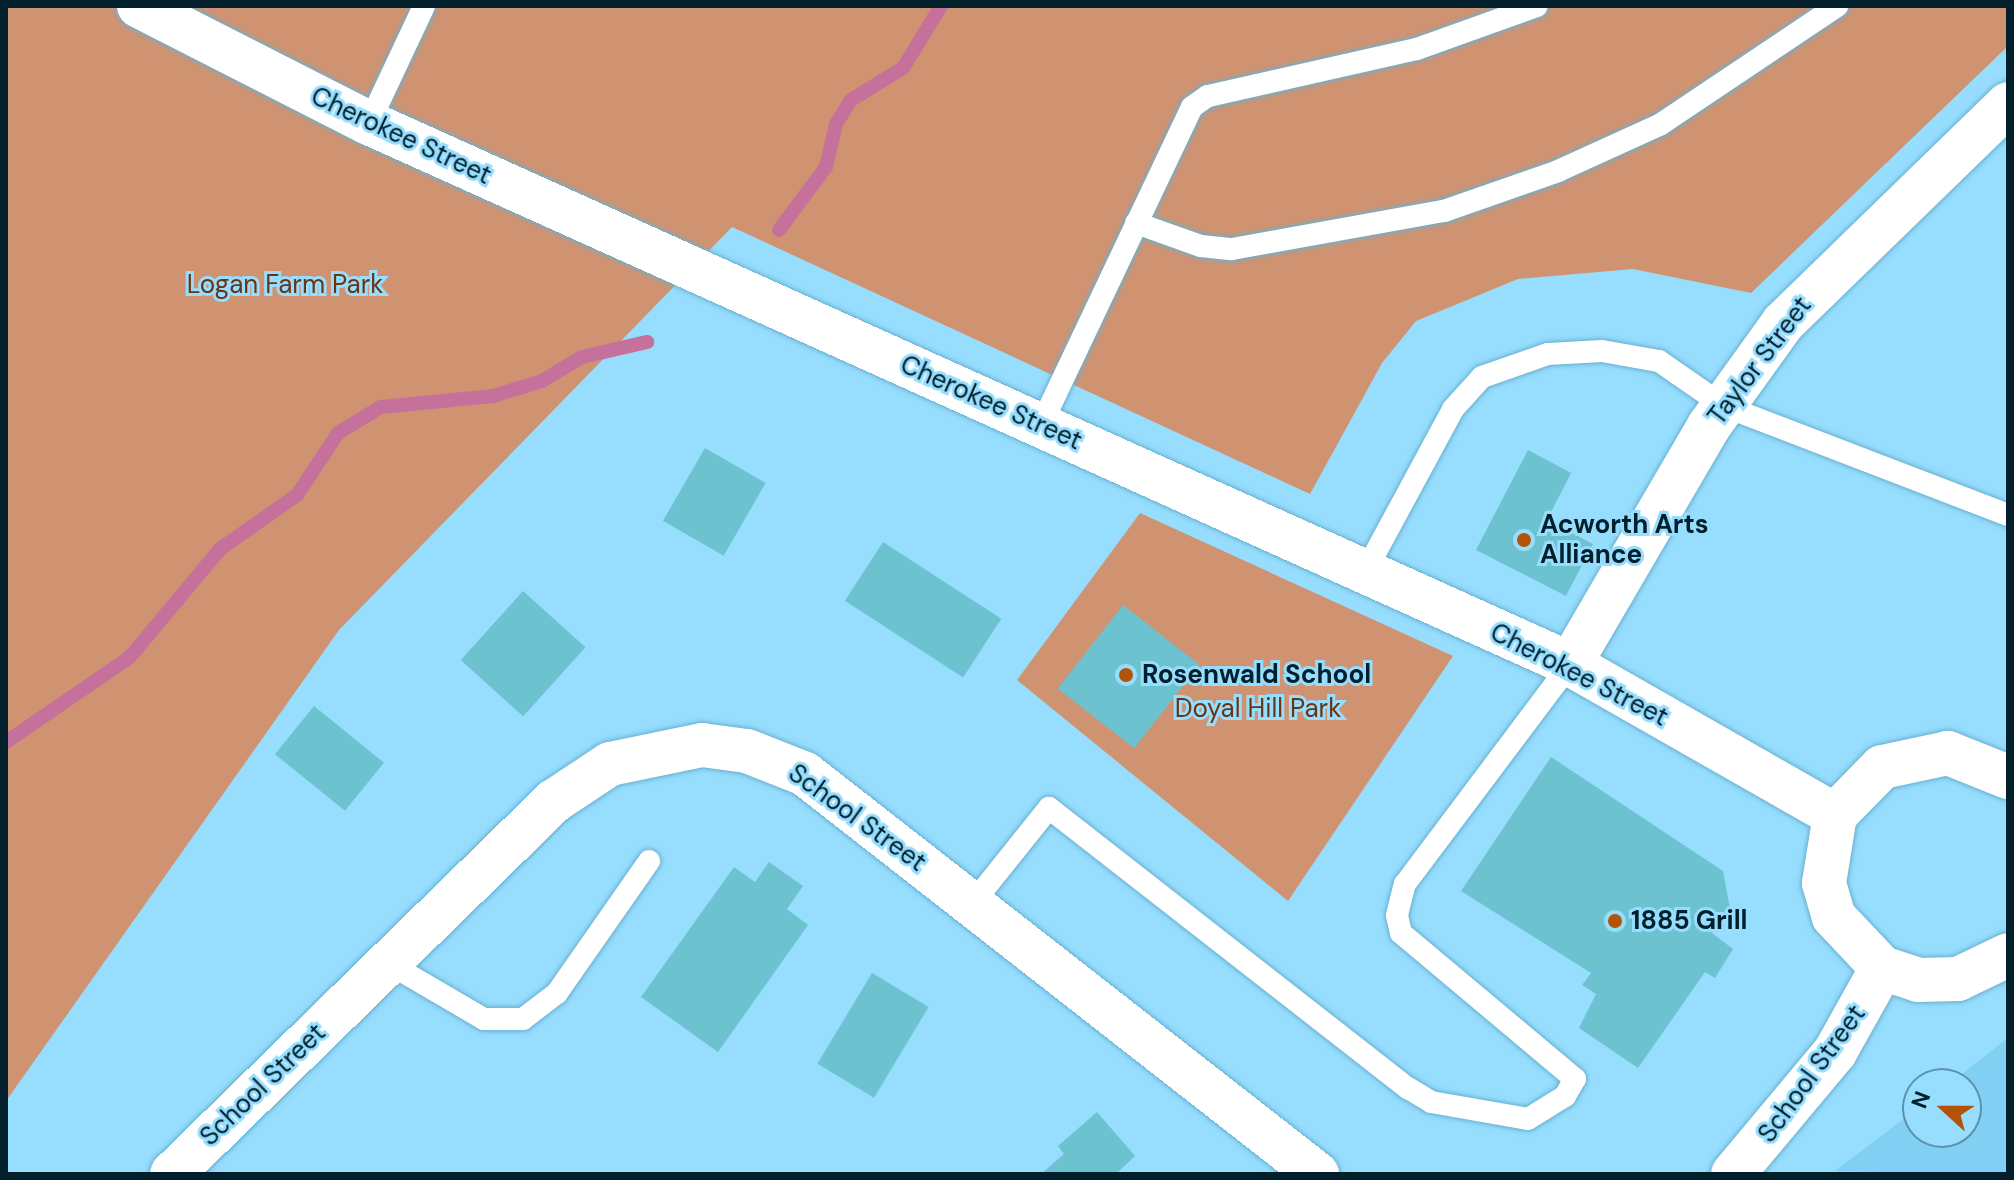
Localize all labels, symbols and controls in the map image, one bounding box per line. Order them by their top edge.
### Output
street label: Cherokee Street [306,81,496,191]
park label: Logan Farm Park [187,269,383,301]
street label: Taylor Street [1702,291,1818,431]
street label: Cherokee Street [895,349,1087,457]
place label: Acworth Arts Alliance [1540,509,1709,570]
marker: Acworth Arts Alliance [1515,531,1533,549]
street label: Cherokee Street [1485,617,1673,733]
place label: Rosenwald School [1142,659,1371,691]
marker: Rosenwald School [1117,666,1135,684]
park label: Doyal Hill Park [1175,693,1341,725]
street label: School Street [782,758,932,878]
place label: 1885 Grill [1631,905,1748,937]
marker: 1885 Grill [1606,912,1624,930]
street label: School Street [1752,999,1872,1149]
street label: School Street [194,1017,332,1153]
north arrow [1902,1068,1982,1148]
text: N [1905,1087,1937,1113]

